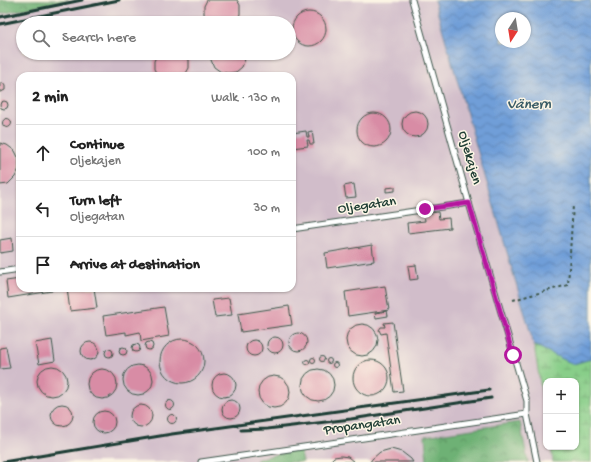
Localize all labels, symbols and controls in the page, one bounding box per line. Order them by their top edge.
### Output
north arrow [495,12,531,48]
search box [16,16,296,60]
icon: search [30,27,52,49]
text: Search here [62,29,136,47]
text: 2 min [32,88,68,108]
text: Walk · 130 m [211,91,280,106]
water label: Vänern [507,96,552,114]
street label: Oljekajen [453,129,485,187]
text: Continue [70,136,124,154]
icon: ahead [32,142,54,164]
text: 100 m [248,145,280,160]
text: Oljekajen [70,154,121,169]
text: Turn left [70,192,121,210]
street label: Oljegatan [337,193,398,219]
icon: left [32,198,54,220]
route end [416,200,434,218]
text: 30 m [254,201,280,216]
text: Oljegatan [70,210,125,225]
icon: arrive [32,254,54,276]
text: Arrive at destination [70,256,200,274]
route start [504,346,522,364]
map controls [543,378,579,450]
button: + [543,378,579,414]
street label: Propangatan [322,412,402,440]
button: − [543,414,579,450]

